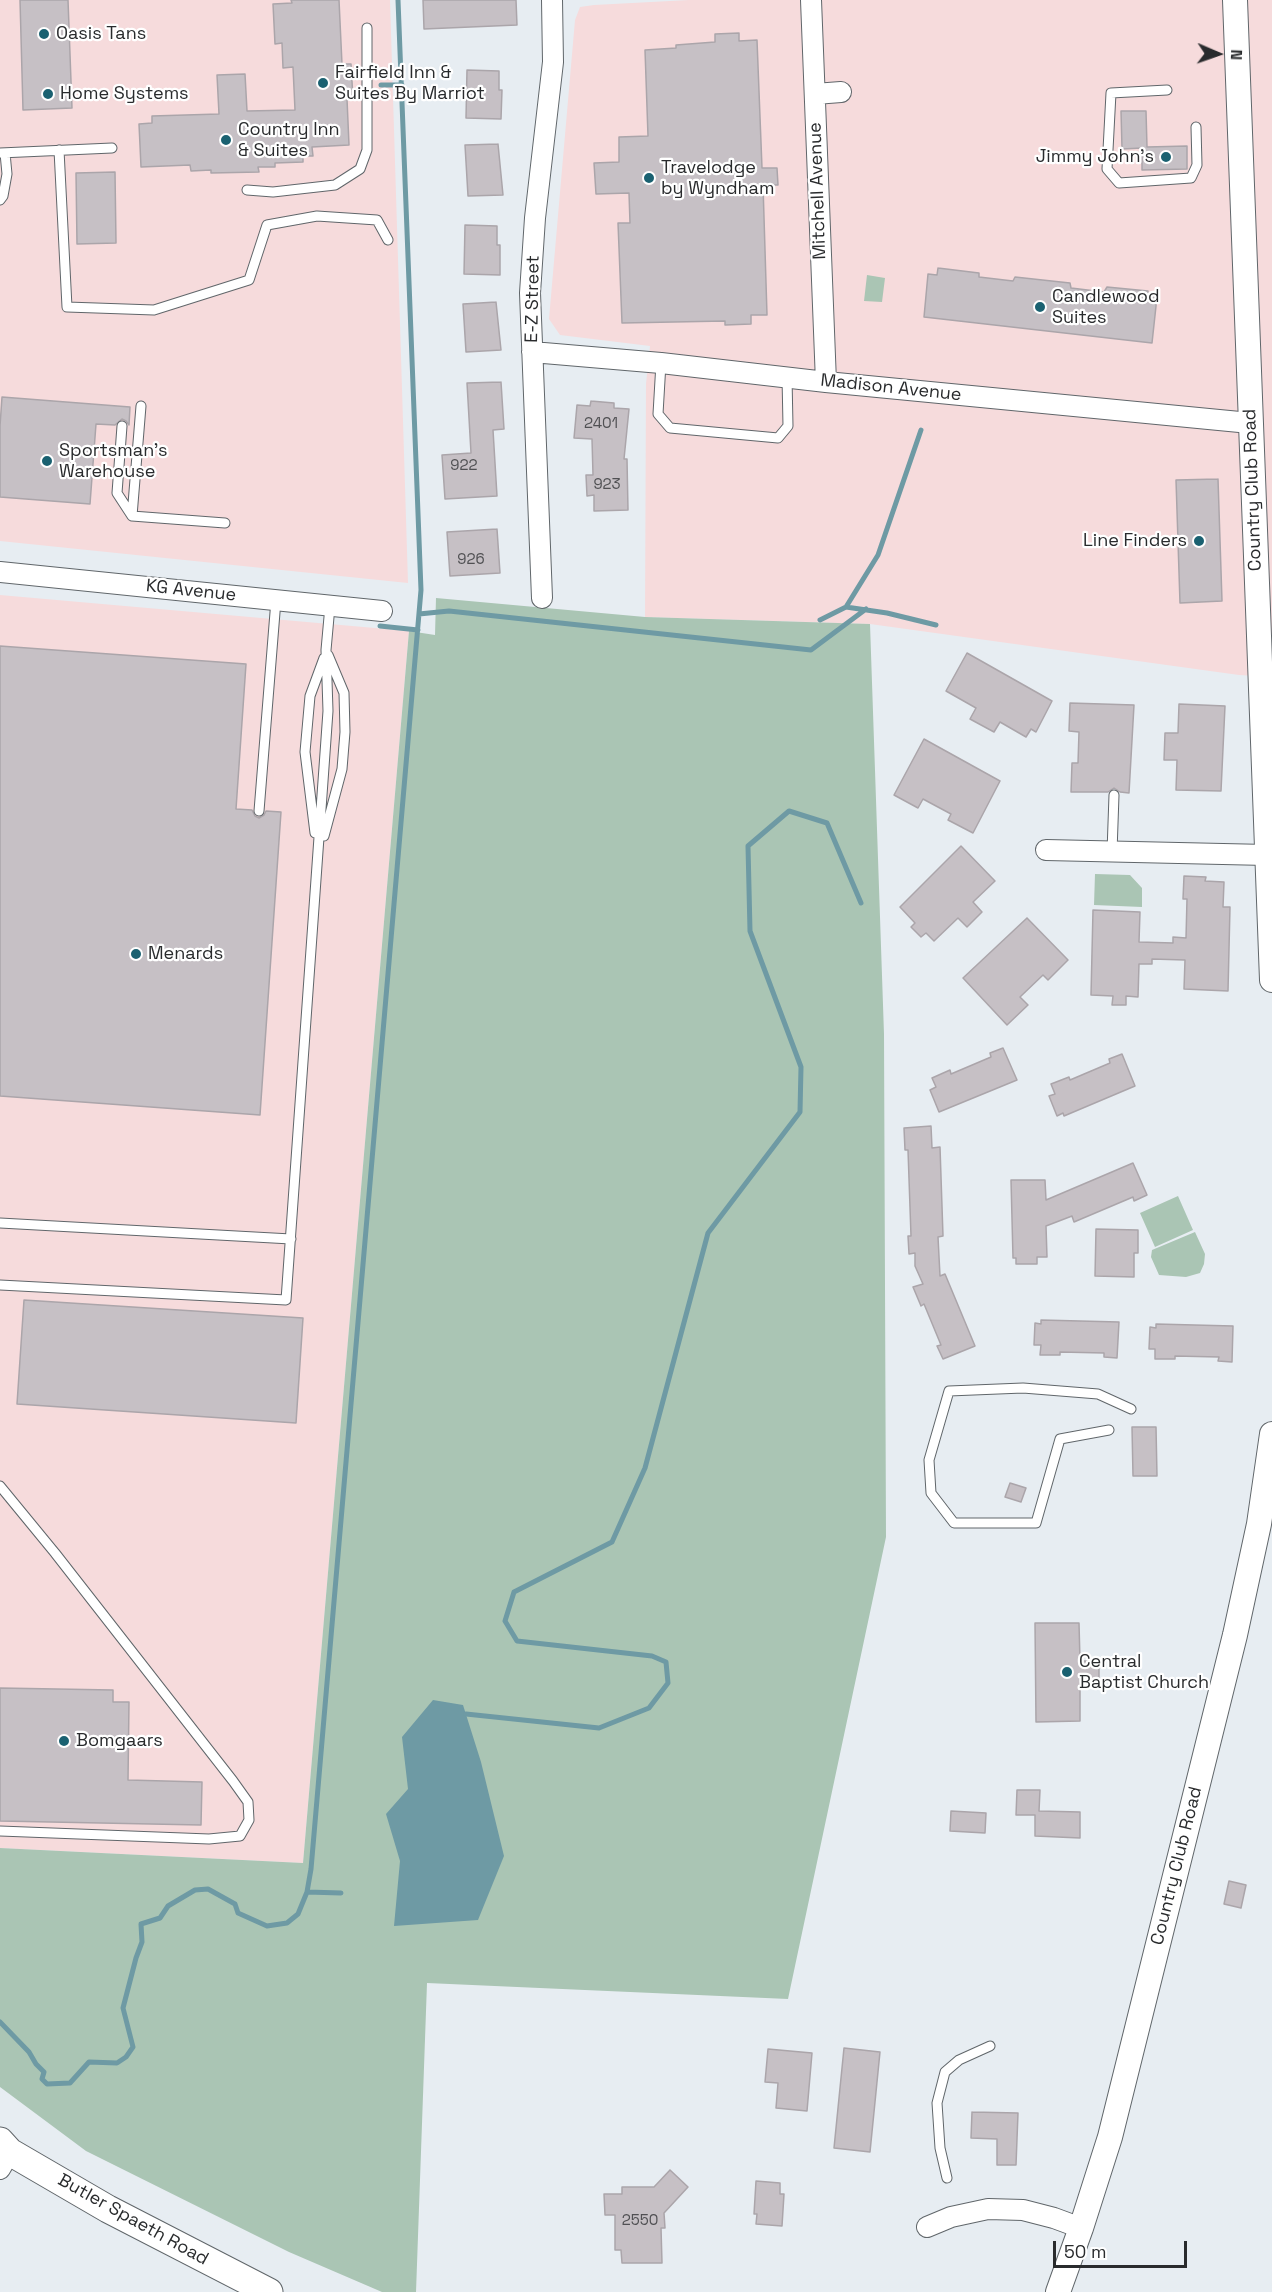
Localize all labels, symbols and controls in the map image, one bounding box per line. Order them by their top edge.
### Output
place label: Oasis Tans [56,23,146,45]
north arrow [1188,24,1248,84]
marker: Oasis Tans [37,27,51,41]
text: N [1226,49,1247,60]
place label: Fairfield Inn & Suites By Marriot [335,62,485,104]
marker: Fairfield Inn & Suites By Marriot [316,76,330,90]
place label: Home Systems [60,83,189,105]
marker: Home Systems [41,87,55,101]
place label: Country Inn & Suites [238,119,340,162]
street label: Mitchell Avenue [805,122,831,260]
marker: Country Inn & Suites [219,133,233,147]
place label: Jimmy John's [1036,146,1154,168]
marker: Jimmy John's [1159,150,1173,164]
place label: Travelodge by Wyndham [661,157,774,200]
marker: Travelodge by Wyndham [642,171,656,185]
street label: E-Z Street [521,255,545,343]
place label: Candlewood Suites [1052,286,1160,328]
marker: Candlewood Suites [1033,300,1047,314]
street label: Madison Avenue [819,370,963,406]
street label: Country Club Road [1239,408,1267,572]
house number: 2401 [584,415,618,433]
place label: Sportsman's Warehouse [59,440,168,482]
marker: Sportsman's Warehouse [40,454,54,468]
house number: 922 [450,457,478,475]
house number: 923 [593,476,621,494]
place label: Line Finders [1083,530,1187,552]
marker: Line Finders [1192,534,1206,548]
house number: 926 [457,551,485,569]
street label: KG Avenue [145,576,237,606]
place label: Menards [148,943,223,965]
marker: Menards [129,947,143,961]
place label: Central Baptist Church [1079,1651,1209,1694]
marker: Central Baptist Church [1060,1665,1074,1679]
place label: Bomgaars [76,1730,163,1752]
marker: Bomgaars [57,1734,71,1748]
street label: Country Club Road [1147,1785,1207,1947]
street label: Butler Spaeth Road [54,2170,212,2270]
house number: 2550 [622,2212,658,2230]
scale bar [1056,2229,1190,2267]
text: 50 m [1064,2240,1106,2263]

